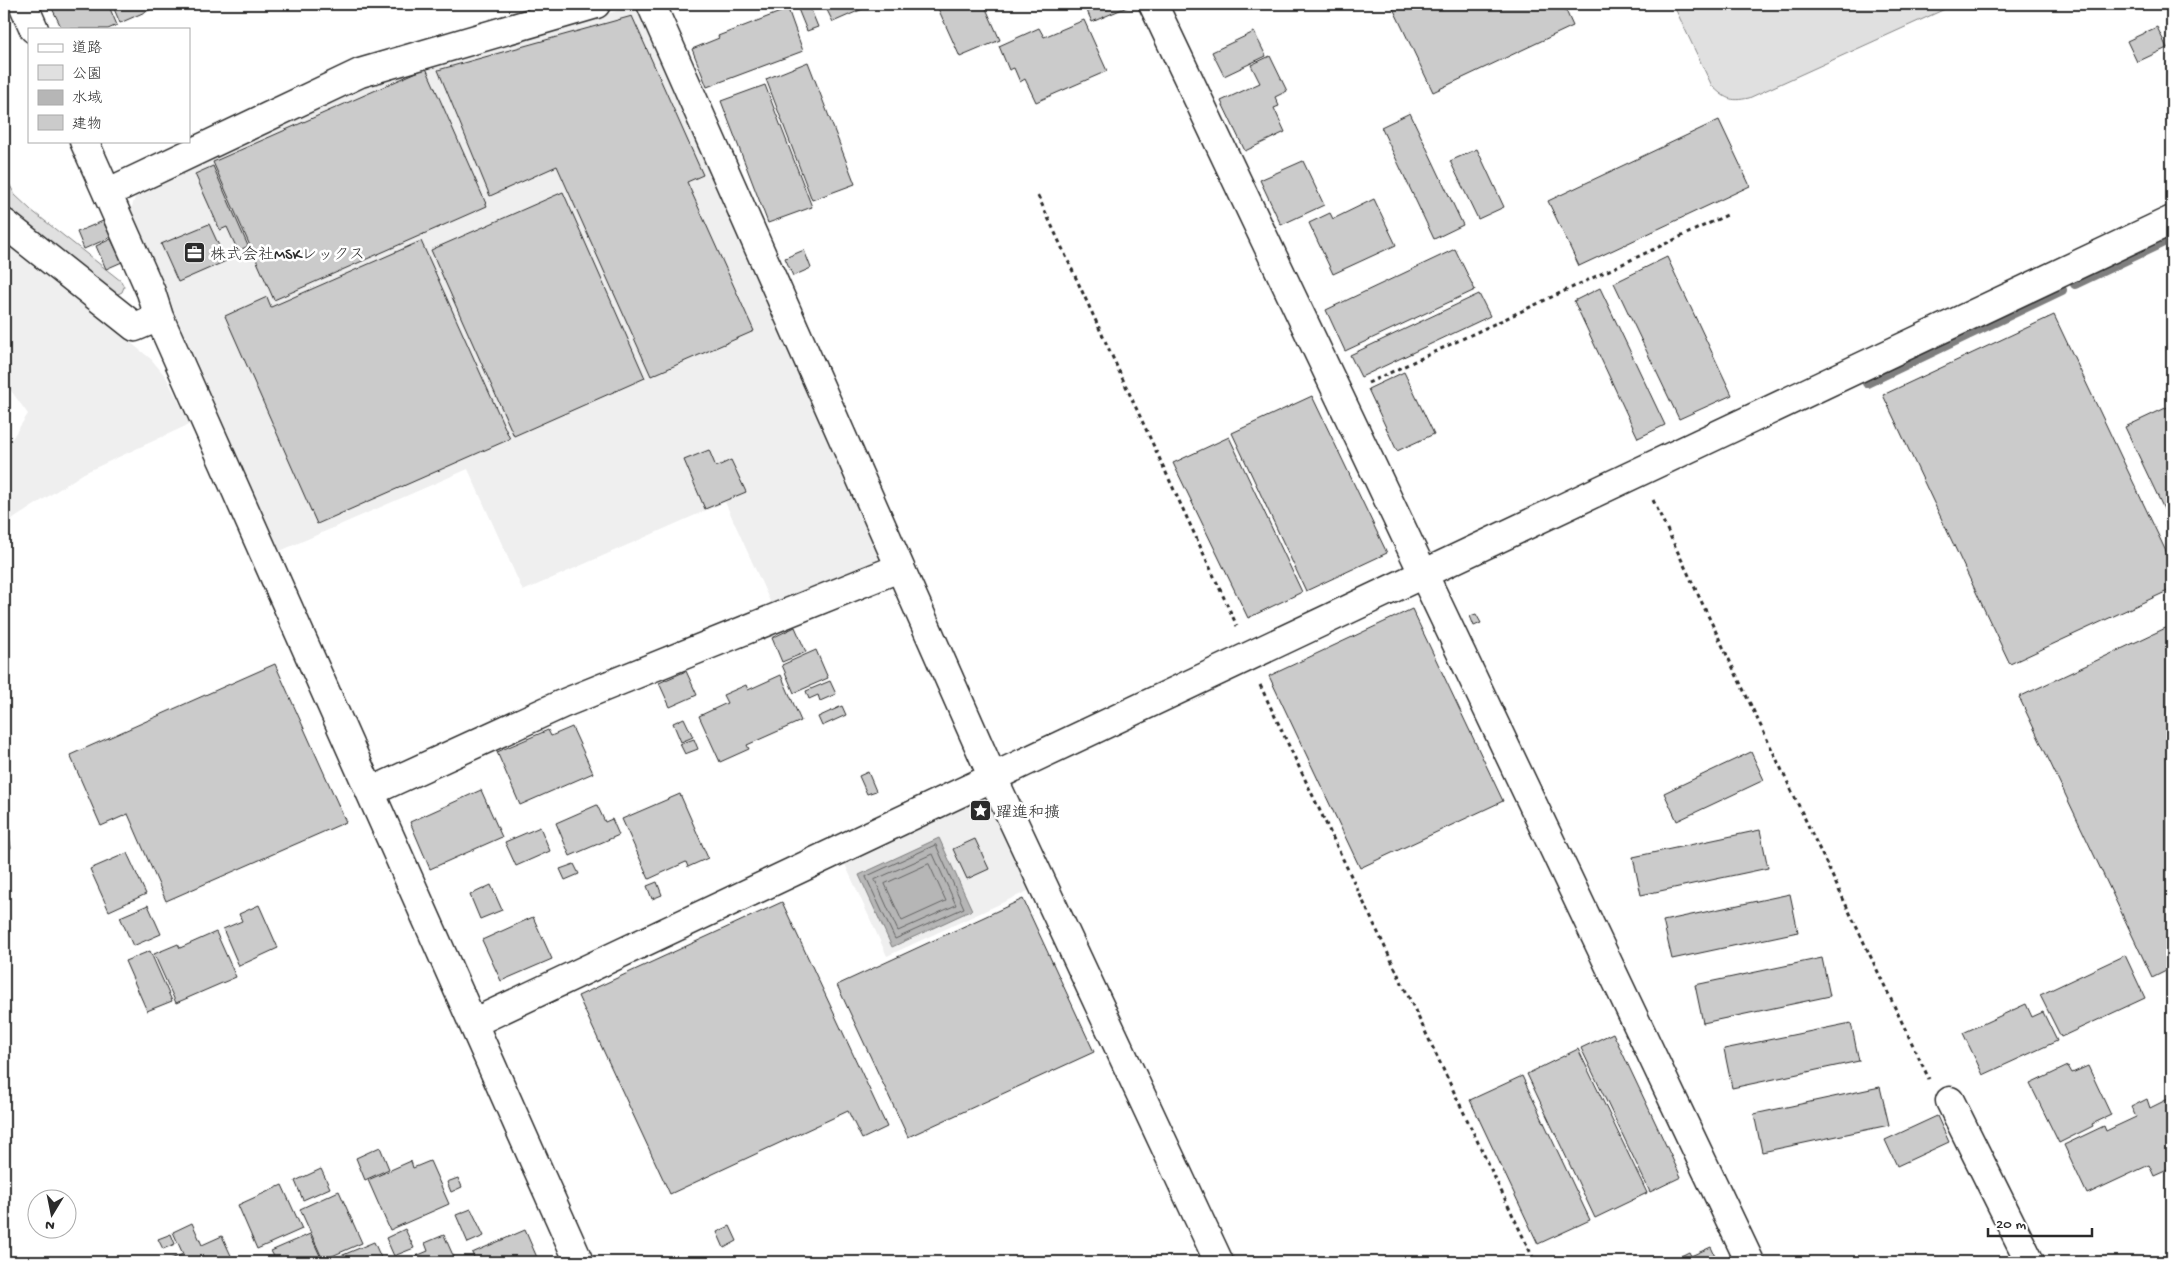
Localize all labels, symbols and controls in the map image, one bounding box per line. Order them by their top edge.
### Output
legend [28,28,190,142]
text: 道路 [72,40,102,58]
text: 公園 [72,66,102,84]
text: 水域 [72,89,102,108]
text: 建物 [72,116,102,134]
office icon: 株式会社MSKレックス [182,241,206,265]
place label: 株式会社MSKレックス [210,245,365,266]
place icon: 躍進和擴 [968,799,992,823]
place label: 躍進和擴 [996,804,1060,824]
north arrow [28,1188,78,1238]
scale bar [1988,1206,2092,1238]
text: N [44,1215,56,1234]
text: 20 m [1996,1216,2026,1234]

